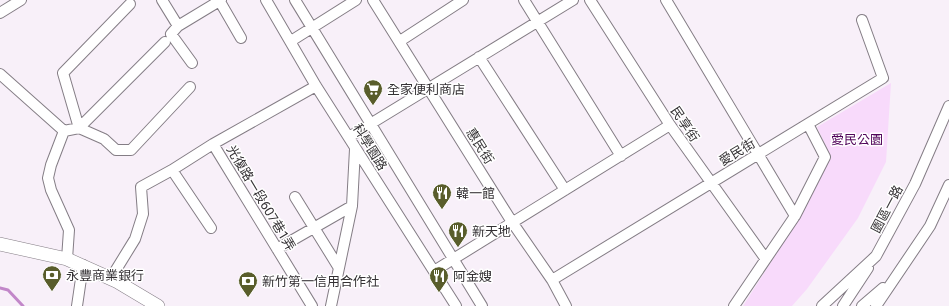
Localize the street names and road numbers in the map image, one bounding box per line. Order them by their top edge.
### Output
street label: 民享街 [668,104,702,144]
street label: 科學園路 [350,121,390,173]
street label: 惠民街 [463,125,497,167]
street label: 愛民街 [716,136,758,168]
street label: 光復路一段607巷1弄 [224,143,298,253]
street label: 園區一路 [868,183,906,235]

